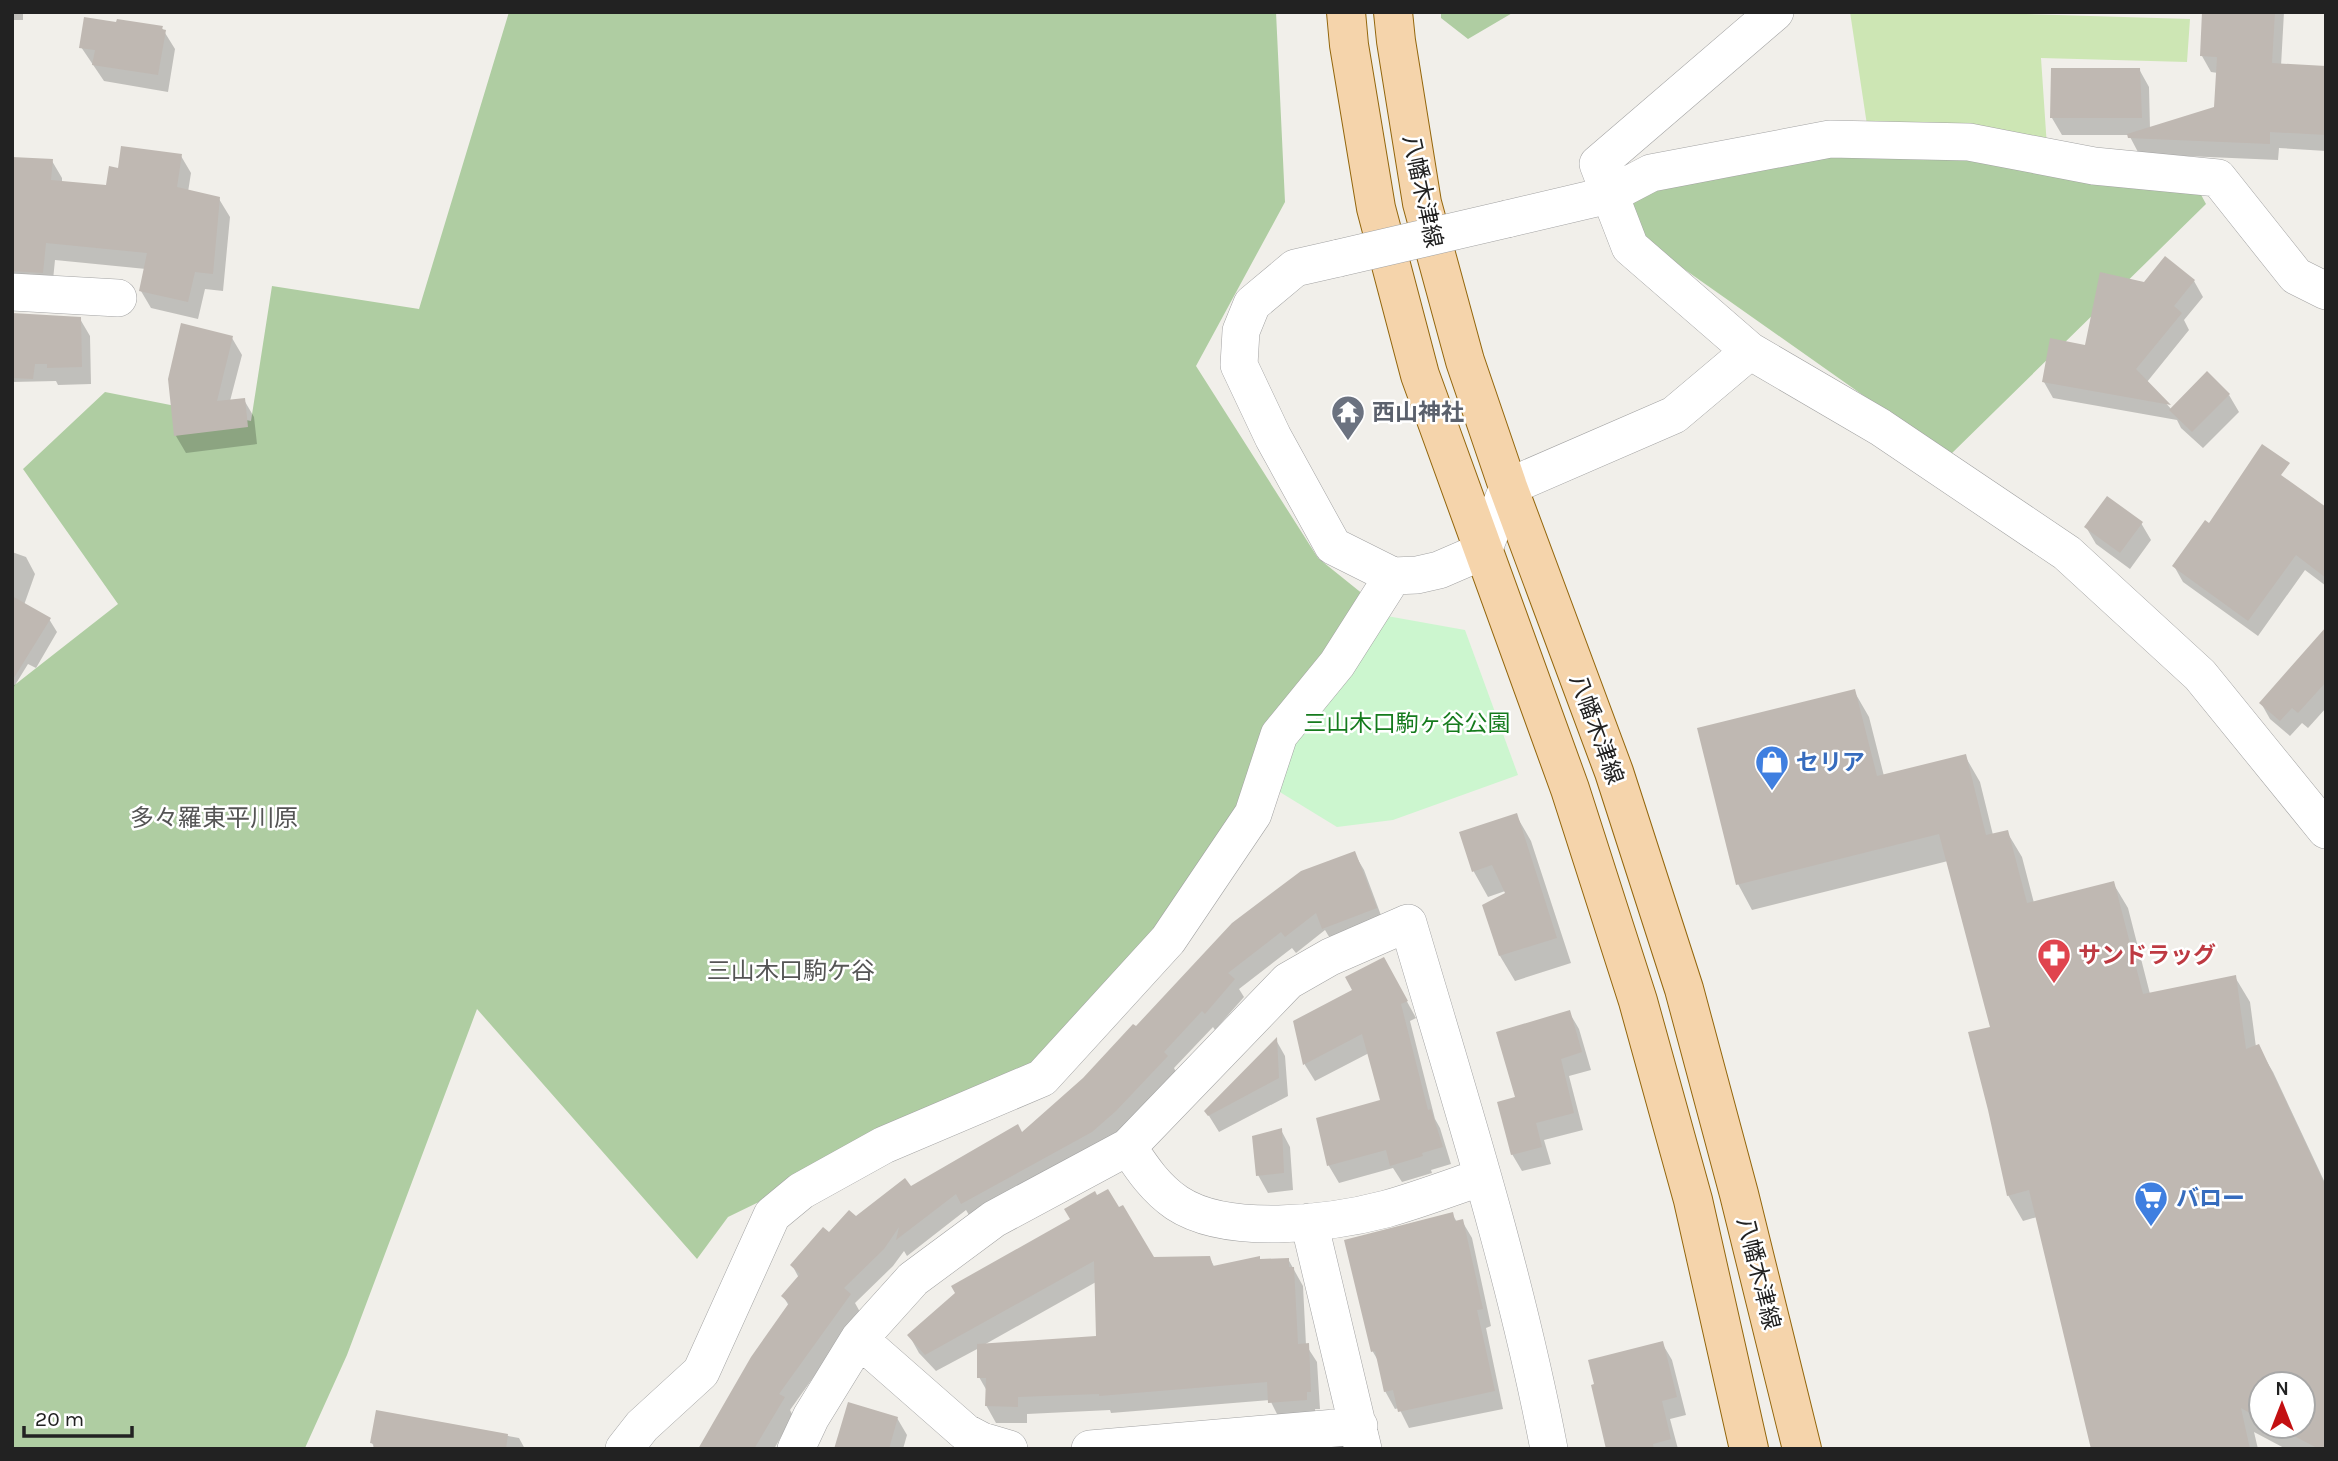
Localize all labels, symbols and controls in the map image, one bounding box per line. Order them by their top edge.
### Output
street label: 八幡木津線 [1397,132,1448,250]
temple icon: 西山神社 [1329,393,1367,442]
place label: 西山神社 [1372,399,1464,426]
street label: 八幡木津線 [1564,671,1629,788]
park label: 三山木口駒ヶ谷公園 [1304,710,1511,737]
shop icon: セリア [1753,743,1791,792]
place label: セリア [1796,749,1865,776]
district label: 多々羅東平川原 [130,804,298,832]
pharmacy icon: サンドラッグ [2035,936,2073,985]
place label: サンドラッグ [2078,942,2216,969]
district label: 三山木口駒ケ谷 [707,957,875,985]
supermarket icon: バロー [2132,1179,2170,1228]
place label: バロー [2176,1185,2245,1212]
street label: 八幡木津線 [1732,1214,1786,1332]
north arrow [2247,1370,2317,1440]
text: N [2275,1378,2289,1400]
scale bar [24,1394,133,1438]
text: 20 m [35,1407,84,1431]

